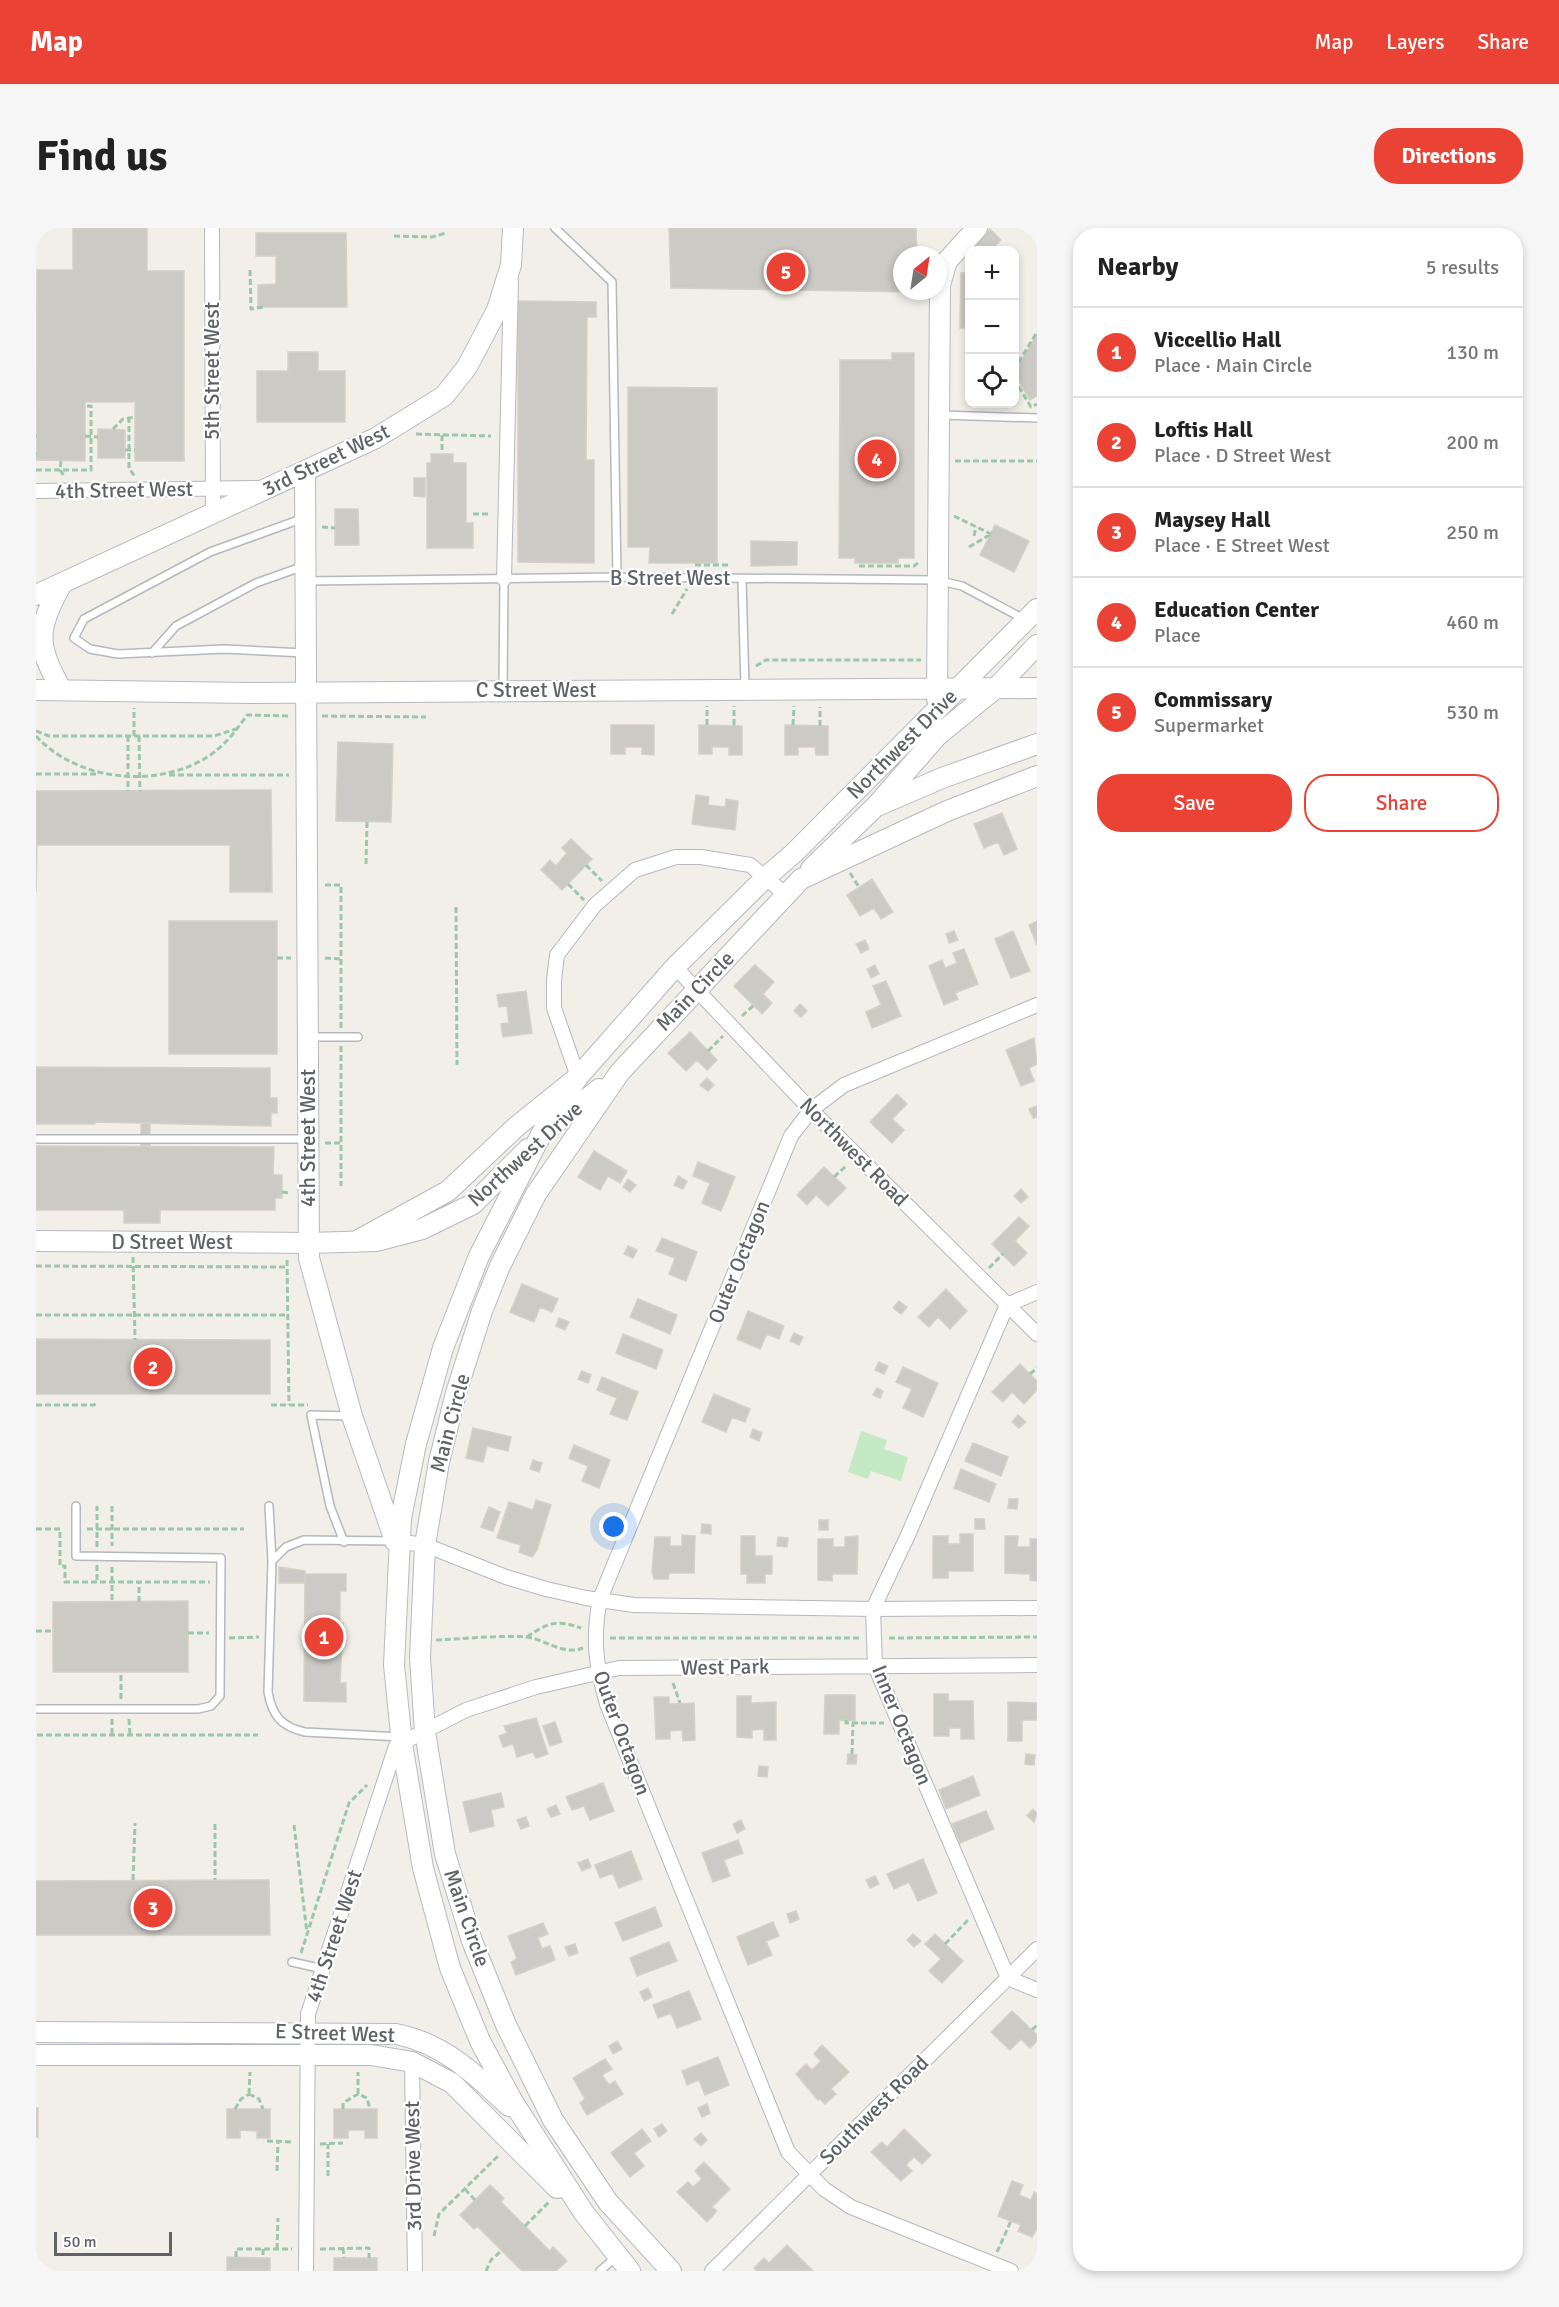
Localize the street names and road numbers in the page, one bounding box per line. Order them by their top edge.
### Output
street label: 5th Street West [199,302,225,440]
street label: 3rd Street West [258,418,394,502]
street label: 4th Street West [55,476,193,504]
street label: B Street West [610,565,730,591]
street label: C Street West [476,677,596,703]
street label: Northwest Drive [841,683,963,805]
street label: Main Circle [650,945,740,1037]
street label: 4th Street West [295,1069,321,1207]
street label: Northwest Road [794,1092,914,1212]
street label: Northwest Drive [462,1096,588,1212]
street label: Outer Octagon [703,1197,775,1327]
street label: D Street West [111,1229,233,1255]
street label: Main Circle [424,1371,476,1475]
street label: West Park [680,1653,770,1681]
street label: Inner Octagon [866,1661,938,1789]
street label: Outer Octagon [587,1667,657,1799]
street label: 4th Street West [300,1866,368,2006]
street label: Main Circle [438,1866,496,1970]
street label: E Street West [275,2018,395,2048]
street label: Southwest Road [814,2050,934,2170]
street label: 3rd Drive West [399,2101,427,2231]

